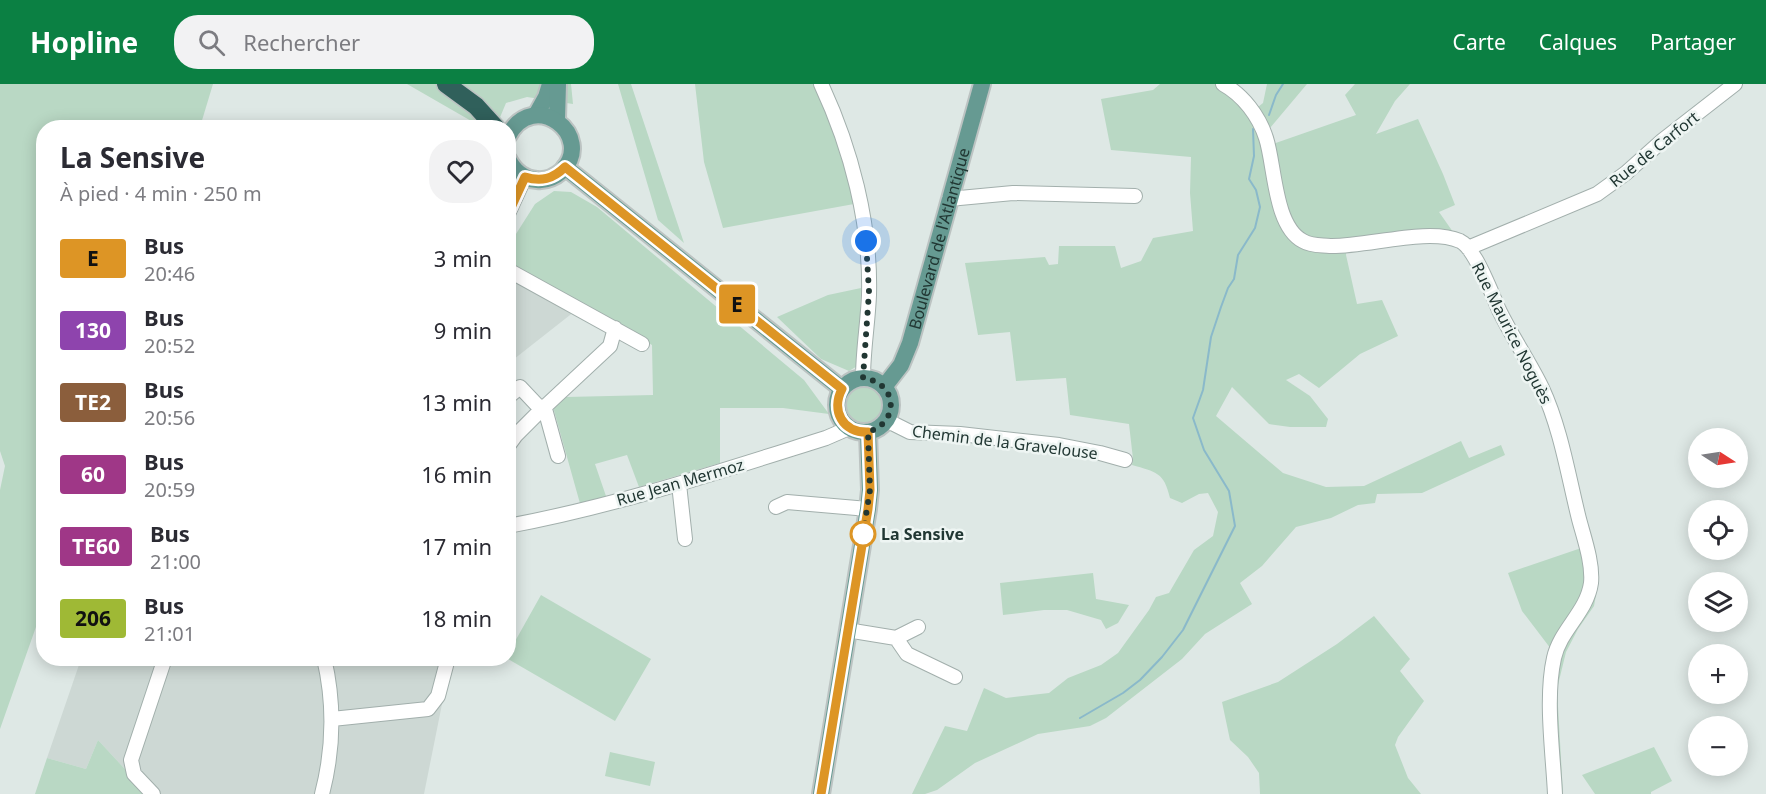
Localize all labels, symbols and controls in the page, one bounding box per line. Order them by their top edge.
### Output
search box [174,15,594,69]
text: Hopline [30,23,138,61]
icon: search [195,26,228,59]
text: Rechercher [243,27,360,57]
text: Carte [1453,28,1506,56]
text: Calques [1539,28,1617,56]
text: Partager [1650,28,1736,56]
street label: Rue de Carfort [1605,106,1704,192]
text: La Sensive [60,138,205,176]
button: heart [429,140,492,203]
street label: Boulevard de l'Atlantique [903,145,975,332]
text: À pied · 4 min · 250 m [60,180,262,207]
your location [851,226,881,256]
text: Bus [144,230,184,260]
text: 3 min [434,243,492,273]
text: E [87,244,99,272]
street label: Rue Maurice Noguès [1467,258,1557,408]
text: 20:46 [144,260,195,287]
line badge: E [718,284,756,324]
text: E [731,290,743,318]
text: Bus [144,302,184,332]
text: 9 min [434,315,492,345]
text: 130 [75,316,111,344]
text: 20:52 [144,332,195,359]
text: Bus [144,374,184,404]
text: 13 min [421,387,492,417]
text: TE2 [75,388,111,416]
text: 20:56 [144,404,195,431]
street label: Chemin de la Gravelouse [911,420,1099,464]
north arrow [1688,428,1748,488]
map controls [1688,428,1748,776]
text: Bus [144,446,184,476]
street label: Rue Jean Mermoz [614,453,746,511]
text: 16 min [421,459,492,489]
text: 60 [81,460,105,488]
text: 20:59 [144,476,195,503]
button: locate [1688,500,1748,560]
text: Bus [150,518,190,548]
marker: La Sensive [850,521,876,547]
place label: La Sensive [881,523,964,545]
text: 17 min [421,531,492,561]
text: TE60 [72,532,120,560]
text: 21:00 [150,548,201,575]
button: layers [1688,572,1748,632]
text: Bus [144,590,184,620]
text: 18 min [421,603,492,633]
text: 206 [75,604,111,632]
text: 21:01 [144,620,195,647]
button: + [1688,644,1748,704]
button: − [1688,716,1748,776]

